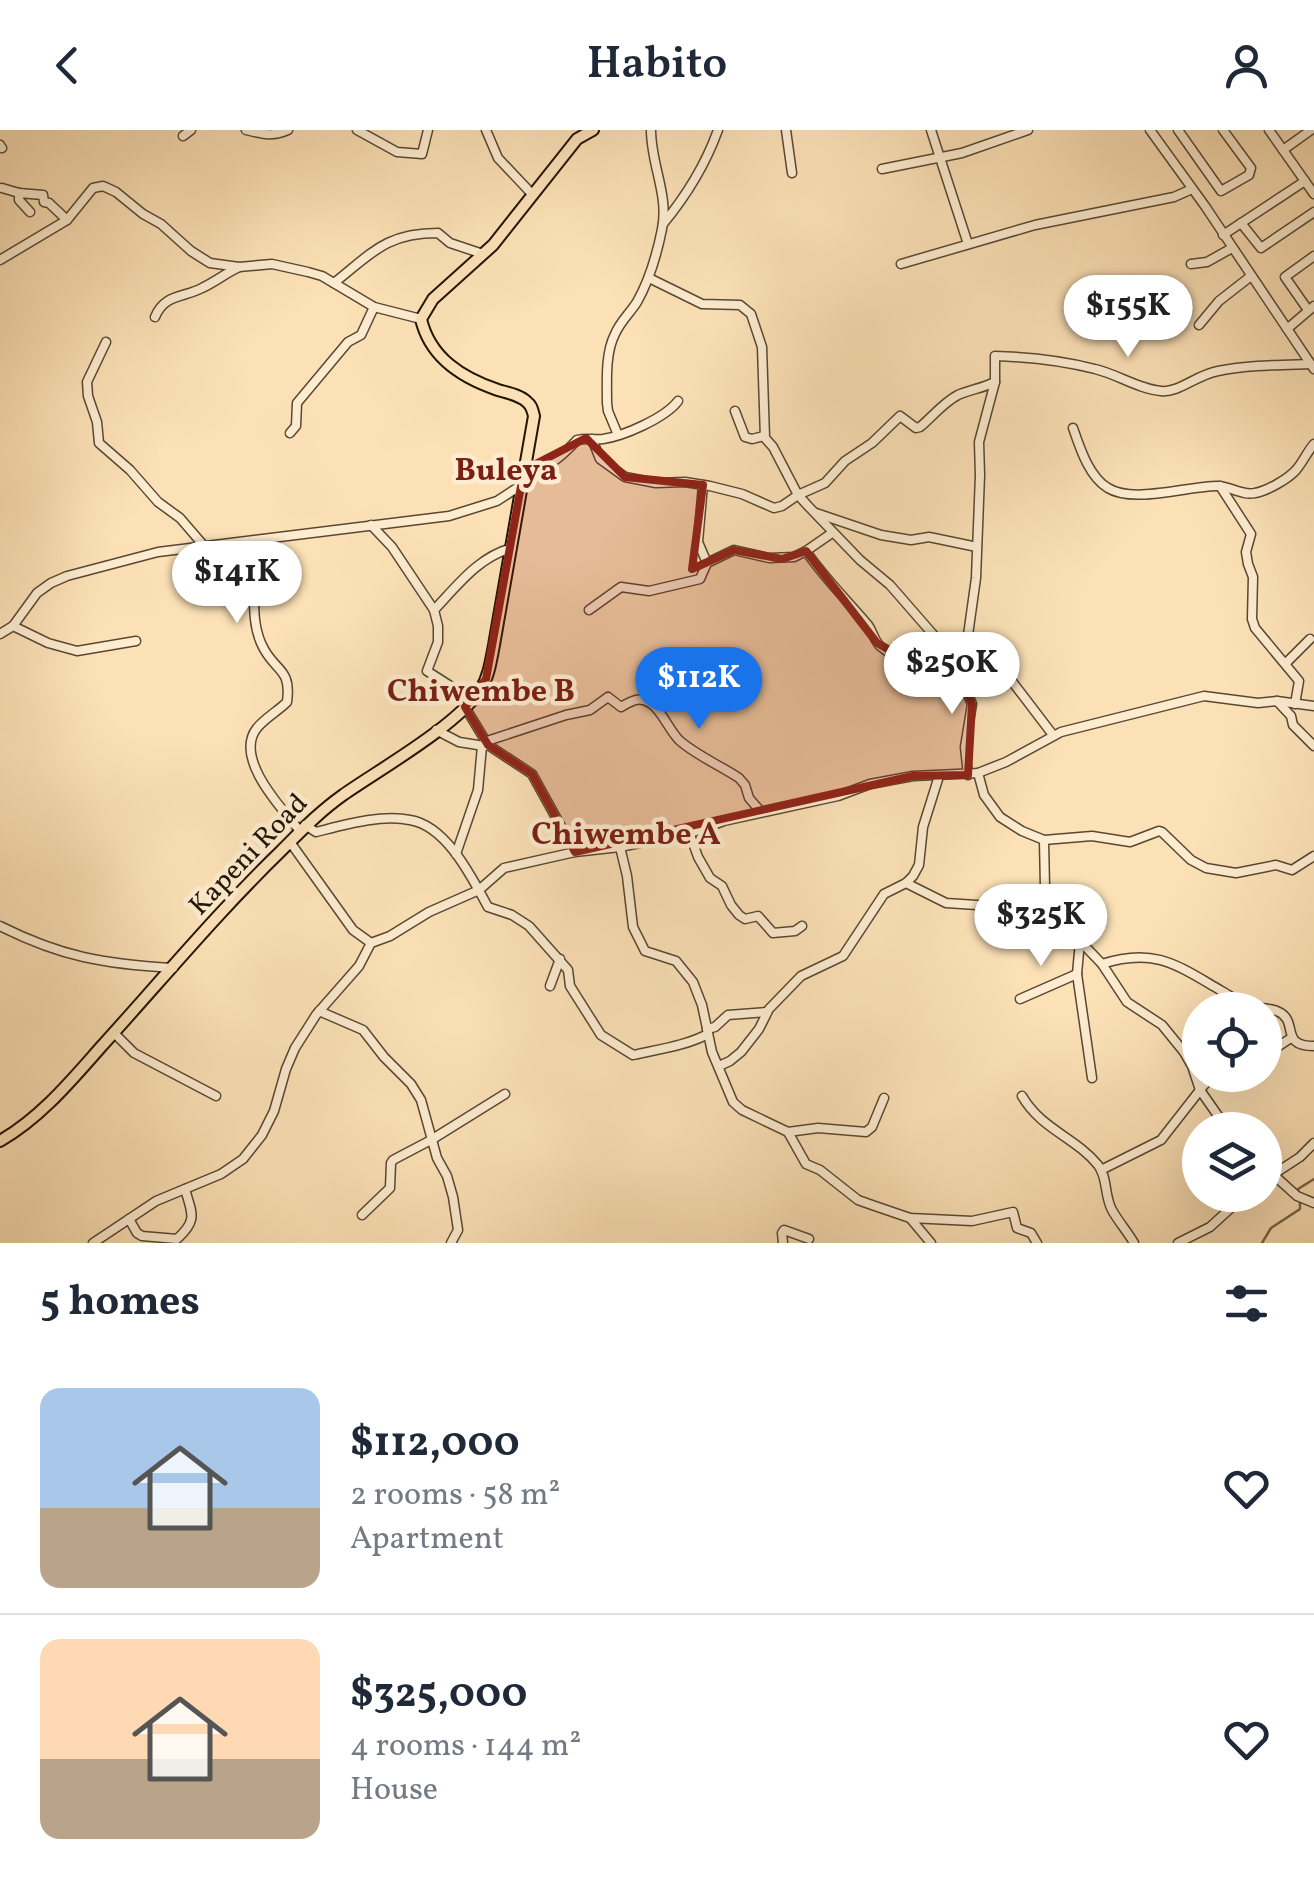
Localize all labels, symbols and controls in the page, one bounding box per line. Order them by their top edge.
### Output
text: Habito [587,34,727,97]
icon: back [40,38,95,93]
icon: person [1219,38,1274,93]
pin: $155K [1058,275,1198,360]
text: $155K [1086,285,1170,329]
district label: Buleya [455,450,557,494]
pin: $141K [167,541,307,626]
text: $141K [194,551,280,595]
pin: $250K [882,632,1022,717]
text: $250K [906,642,998,686]
pin: $112K [629,647,769,732]
text: $112K [657,657,741,701]
district label: Chiwembe B [387,671,575,715]
street label: Kapeni Road [181,785,317,925]
district label: Chiwembe A [531,814,721,858]
pin: $325K [971,884,1111,969]
text: $325K [996,894,1086,938]
map controls [1182,992,1282,1212]
button: locate [1182,992,1282,1092]
button: layers [1182,1112,1282,1212]
text: 5 homes [40,1274,200,1333]
icon: filters [1219,1276,1274,1331]
text: $112,000 [350,1415,520,1474]
icon: home [120,1428,240,1548]
icon: heart [1219,1461,1274,1516]
text: 2 rooms · 58 m² [350,1474,560,1518]
text: Apartment [350,1518,504,1562]
text: $325,000 [350,1666,527,1725]
icon: home [120,1679,240,1799]
icon: heart [1219,1712,1274,1767]
text: 4 rooms · 144 m² [350,1725,581,1769]
text: House [350,1769,438,1813]

